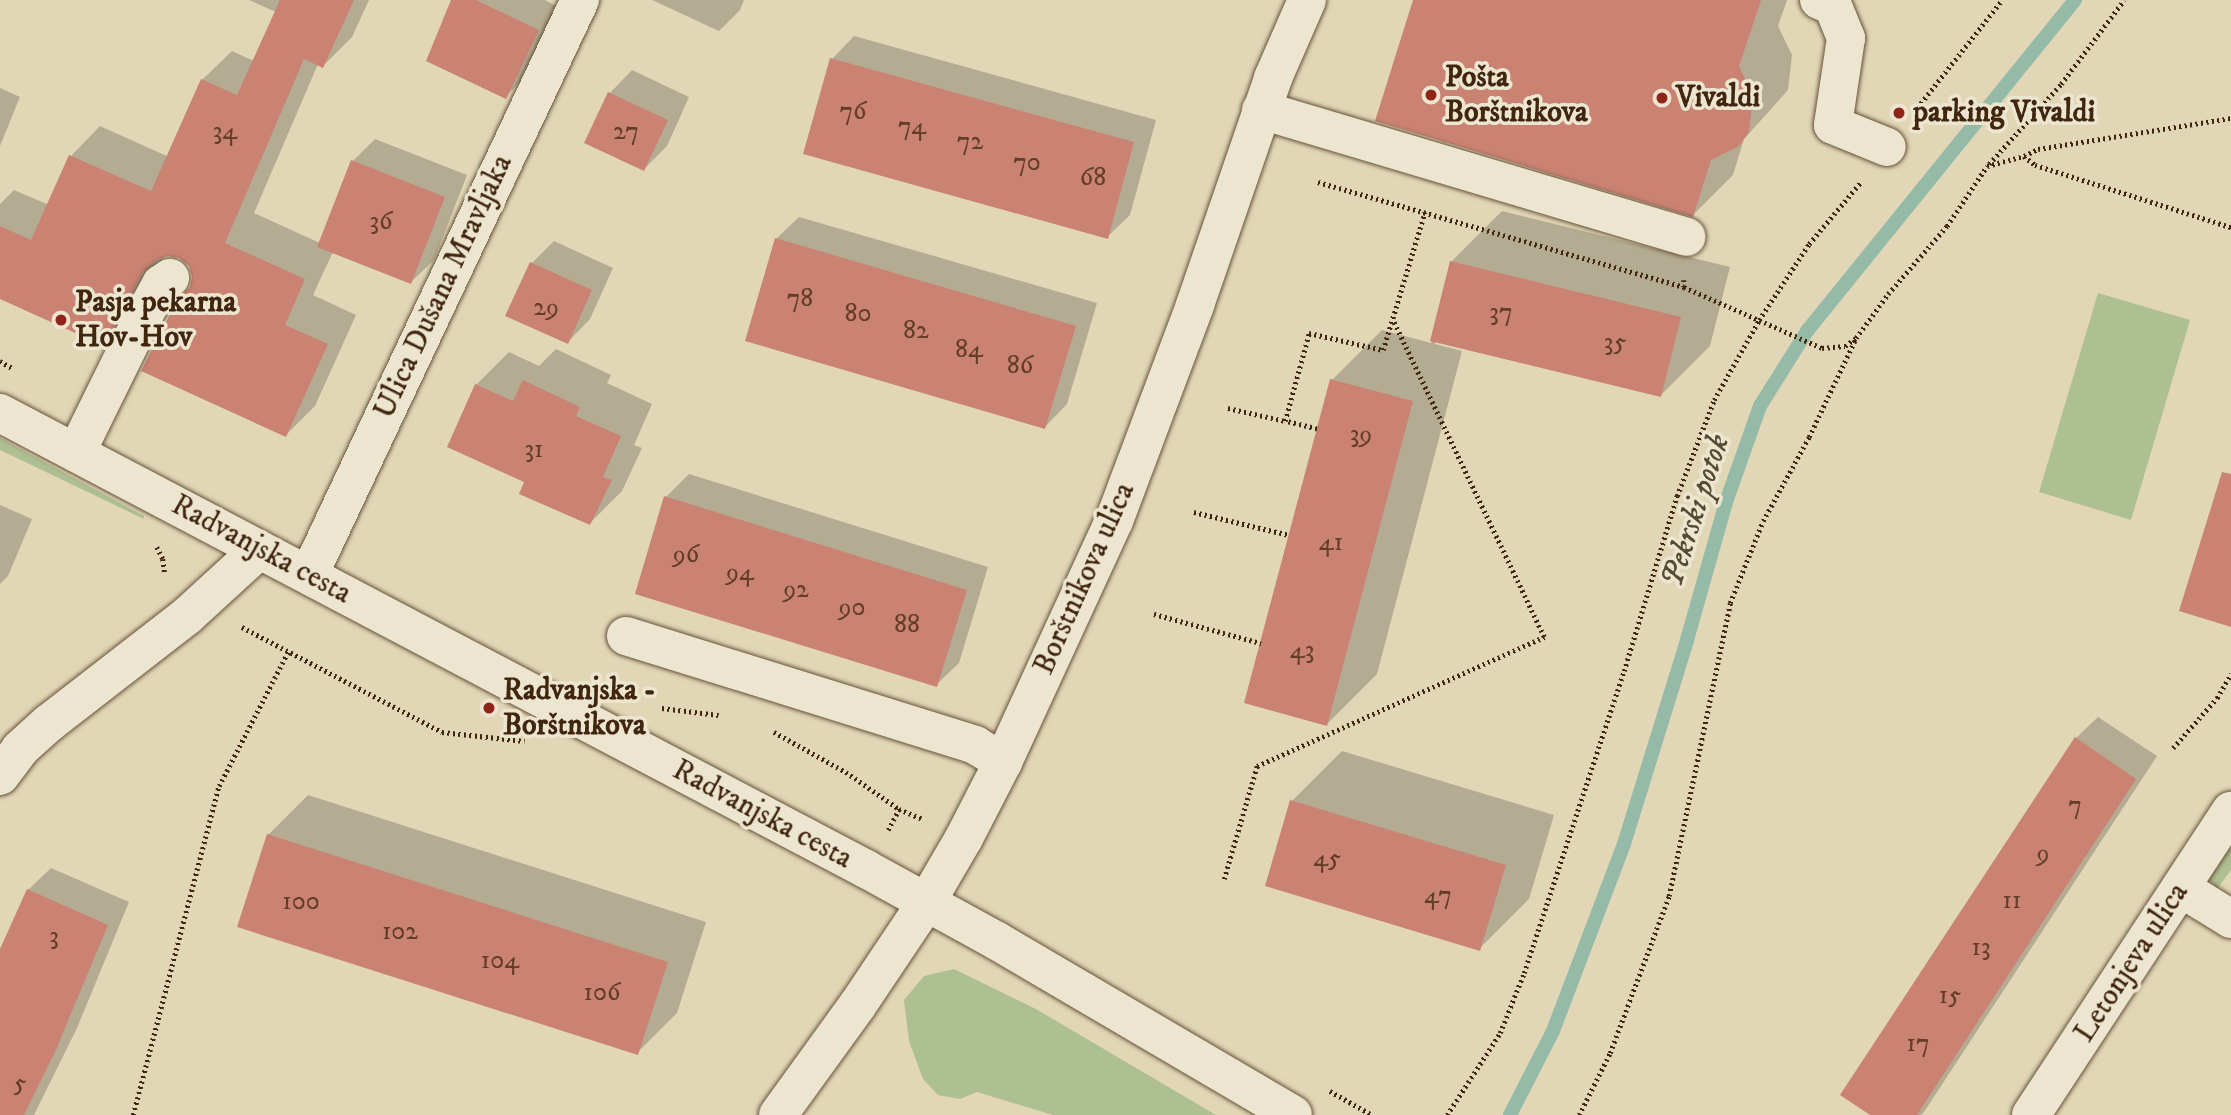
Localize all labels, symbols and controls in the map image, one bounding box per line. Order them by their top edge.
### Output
place label: Pošta Borštnikova [1445,60,1588,130]
place label: Vivaldi [1676,80,1760,116]
marker: Pošta Borštnikova [1423,87,1439,103]
marker: Vivaldi [1654,90,1670,106]
place label: parking Vivaldi [1913,95,2095,131]
house number: 76 [839,96,867,128]
marker: parking Vivaldi [1891,105,1907,121]
house number: 74 [898,111,926,143]
house number: 34 [213,116,237,148]
house number: 27 [613,116,639,148]
house number: 72 [957,126,983,158]
house number: 70 [1013,147,1041,179]
street label: Ulica Dušana Mravljaka [367,149,521,425]
house number: 68 [1080,162,1106,194]
house number: 36 [369,206,393,238]
house number: 78 [787,283,813,315]
place label: Pasja pekarna Hov-Hov [75,285,236,356]
house number: 29 [533,292,559,324]
house number: 37 [1489,297,1513,329]
house number: 80 [844,298,872,330]
marker: Pasja pekarna Hov-Hov [53,312,69,328]
house number: 82 [903,315,929,347]
house number: 35 [1604,327,1626,359]
house number: 84 [955,334,983,366]
house number: 86 [1007,350,1033,382]
house number: 39 [1350,419,1372,451]
water label: Pekrski potok [1653,430,1739,592]
house number: 31 [524,434,544,466]
street label: Borštnikova ulica [1027,478,1143,680]
street label: Radvanjska cesta [165,488,357,612]
house number: 41 [1319,527,1343,559]
house number: 96 [673,539,699,571]
house number: 94 [726,557,754,589]
house number: 92 [783,574,809,606]
house number: 90 [839,592,865,624]
house number: 88 [894,609,920,641]
house number: 43 [1290,635,1314,667]
place label: Radvanjska - Borštnikova [503,673,656,744]
marker: Radvanjska - Borštnikova [481,700,497,716]
street label: Radvanjska cesta [666,753,858,877]
house number: 7 [2068,790,2082,822]
house number: 9 [2037,838,2049,870]
house number: 45 [1313,843,1341,875]
street label: Letonjeva ulica [2067,877,2197,1049]
house number: 47 [1424,880,1452,912]
house number: 11 [2002,885,2022,917]
house number: 100 [282,886,320,918]
house number: 102 [382,916,418,948]
house number: 3 [49,921,59,953]
house number: 13 [1971,932,1991,964]
house number: 104 [481,945,519,977]
house number: 106 [584,977,620,1009]
house number: 15 [1939,980,1961,1012]
house number: 17 [1906,1028,1930,1060]
house number: 5 [14,1068,26,1100]

